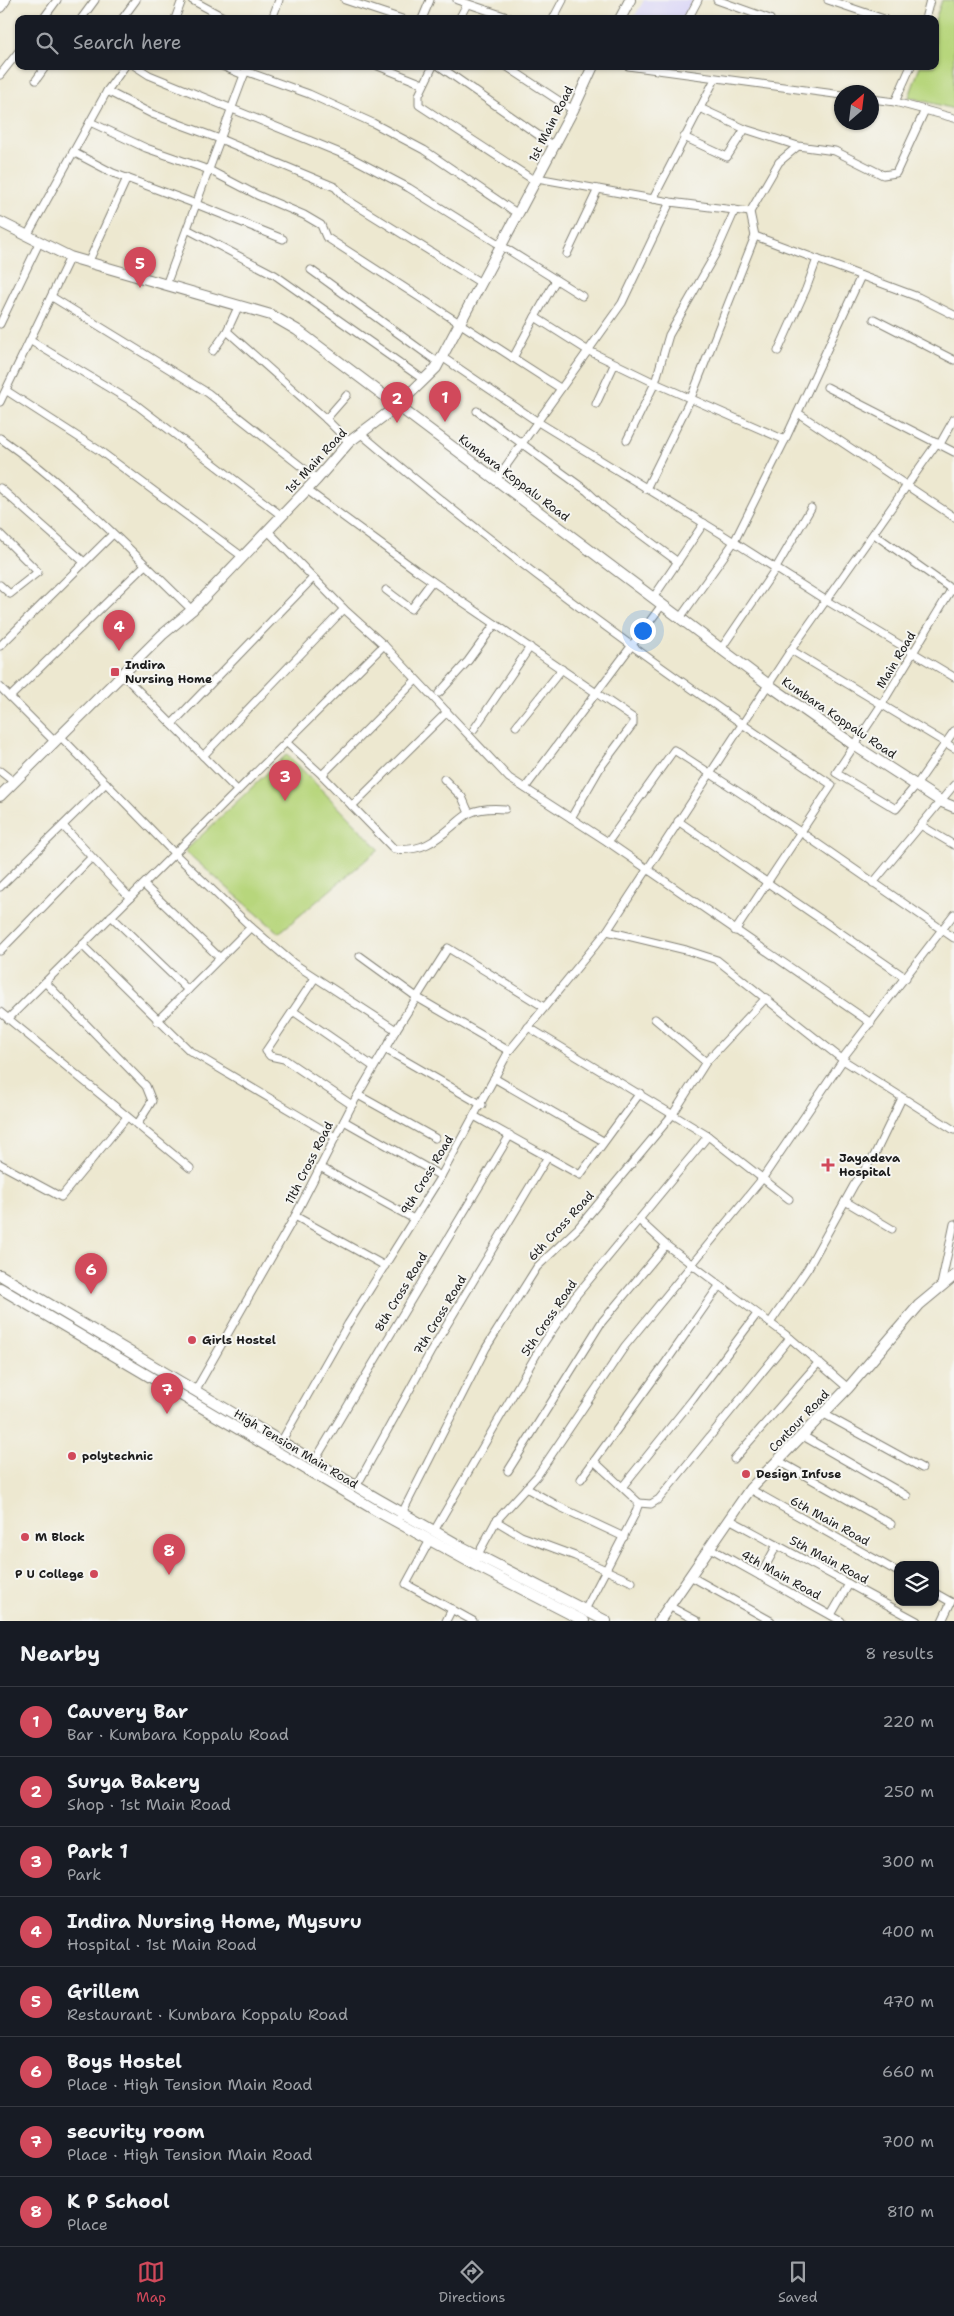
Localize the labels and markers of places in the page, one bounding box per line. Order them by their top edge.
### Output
pin: 5 [124,247,156,288]
pin: 1 [429,381,461,422]
pin: 2 [381,382,413,423]
pin: 4 [103,610,135,651]
place label: Indira Nursing Home [125,657,212,687]
marker: Indira Nursing Home [109,666,121,678]
pin: 3 [269,760,301,801]
place label: Jayadeva Hospital [839,1150,901,1180]
marker: Jayadeva Hospital [821,1158,835,1172]
pin: 6 [75,1253,107,1294]
place label: Girls Hostel [202,1332,276,1348]
marker: Girls Hostel [186,1334,198,1346]
pin: 7 [151,1373,183,1414]
place label: polytechnic [82,1448,153,1464]
marker: polytechnic [66,1450,78,1462]
place label: Design Infuse [756,1466,841,1482]
marker: Design Infuse [740,1468,752,1480]
place label: M Block [35,1529,85,1545]
marker: M Block [19,1531,31,1543]
pin: 8 [153,1534,185,1575]
place label: P U College [15,1566,84,1582]
marker: P U College [88,1568,100,1580]

